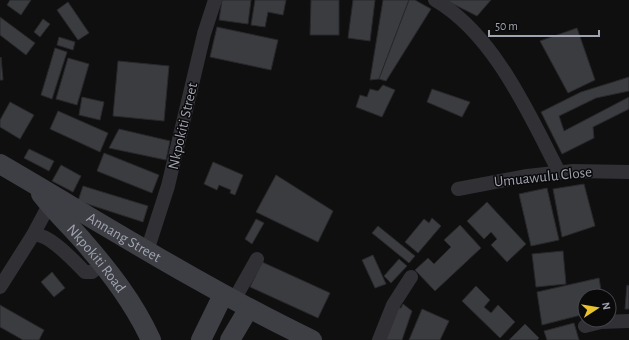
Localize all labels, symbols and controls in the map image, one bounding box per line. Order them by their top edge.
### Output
scale bar [489,12,599,38]
text: 50 m [495,20,518,32]
street label: Nkpokiti Street [166,81,200,171]
street label: Umuawulu Close [493,164,593,190]
street label: Annang Street [84,210,164,265]
street label: Nkpokiti Road [64,221,129,295]
north arrow [577,288,617,328]
text: N [600,301,612,311]

